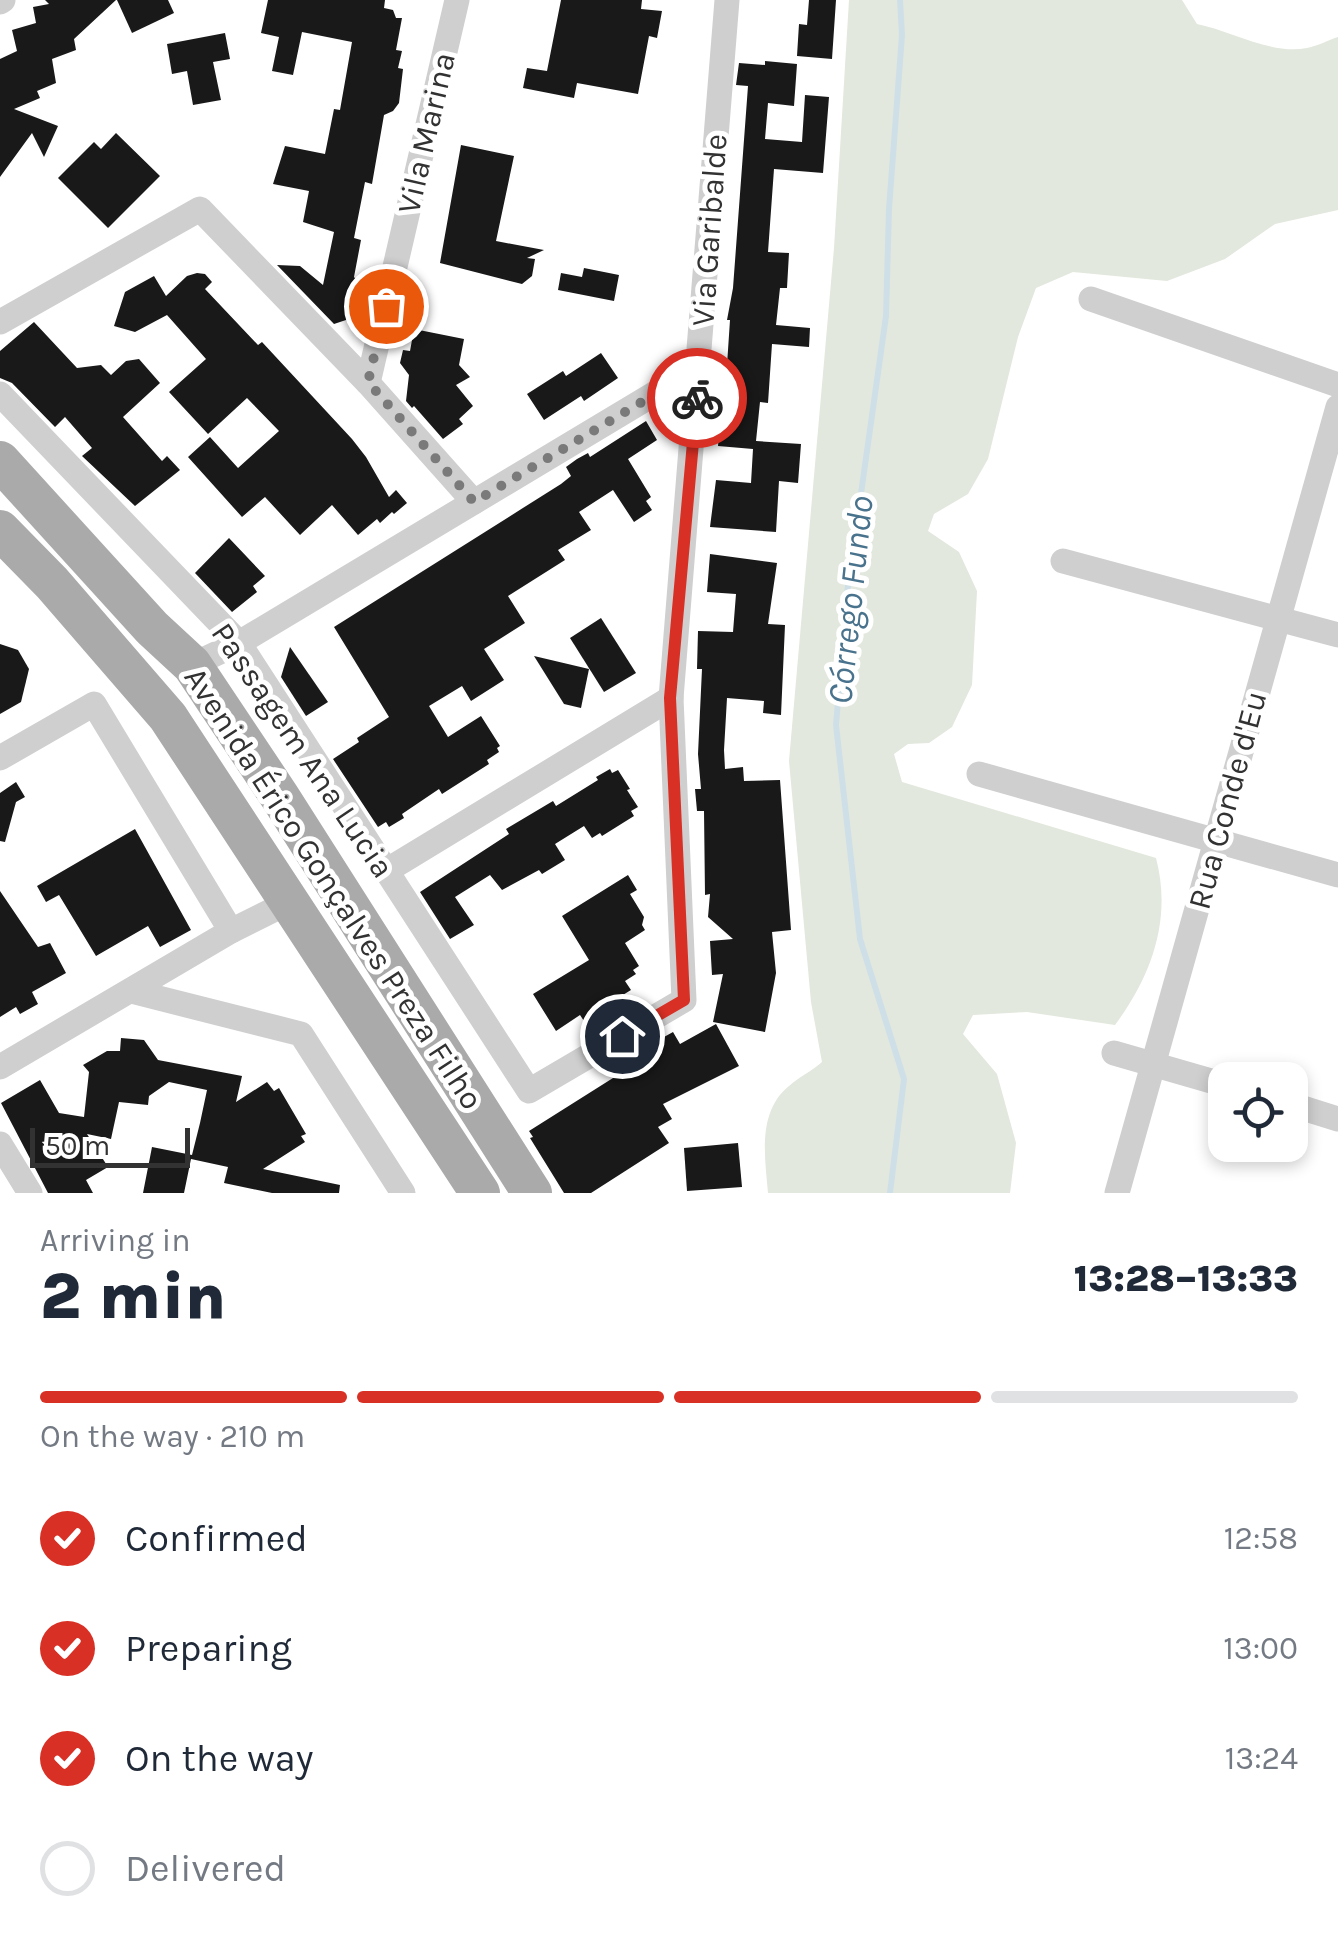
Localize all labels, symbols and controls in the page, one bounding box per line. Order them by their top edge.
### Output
street label: Vila Marina [390,49,463,217]
street label: Via Garibalde [684,132,735,328]
pin [344,264,429,349]
icon: bag [359,279,414,334]
courier [647,348,747,448]
icon: bike [670,371,725,426]
water label: Córrego Fundo [819,494,882,706]
street label: Passagem Ana Lucia [204,616,402,885]
street label: Avenida Érico Gonçalves Preza Filho [177,659,492,1116]
street label: Rua Conde d'Eu [1181,687,1274,913]
pin [580,994,665,1079]
icon: home [595,1009,650,1064]
map controls [1208,1062,1308,1162]
button: locate [1208,1062,1308,1162]
scale bar [30,1123,190,1168]
text: 50 m [45,1129,110,1162]
text: Arriving in [40,1222,191,1259]
text: 13:28–13:33 [1074,1256,1298,1301]
text: 2 min [40,1258,226,1334]
text: On the way · 210 m [40,1418,305,1455]
icon: check [40,1511,95,1566]
text: Confirmed [125,1516,308,1561]
text: 12:58 [1224,1520,1298,1557]
icon: check [40,1621,95,1676]
text: Preparing [125,1626,292,1671]
text: 13:00 [1223,1630,1298,1667]
icon: check [40,1731,95,1786]
text: On the way [125,1736,313,1781]
text: 13:24 [1225,1740,1298,1777]
text: Delivered [125,1846,286,1891]

